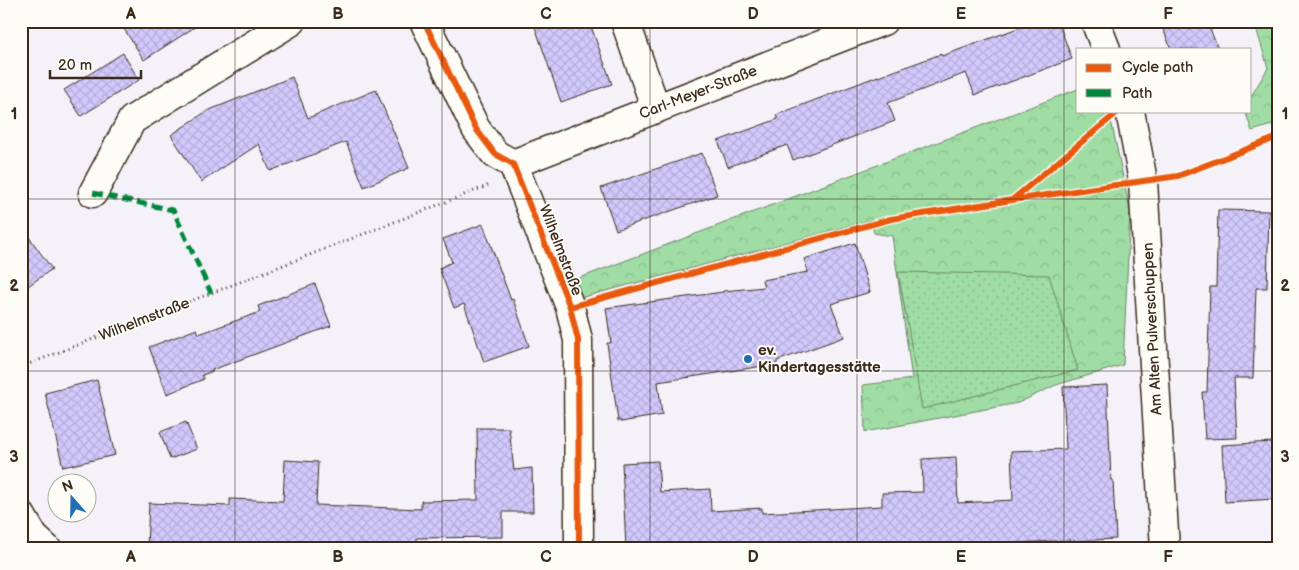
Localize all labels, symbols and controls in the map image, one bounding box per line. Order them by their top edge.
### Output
text: A [125,5,136,24]
text: B [332,5,344,24]
text: C [540,5,552,24]
text: D [747,5,759,24]
text: E [956,5,966,24]
text: F [1163,5,1173,24]
scale bar [50,48,141,80]
legend [1076,48,1252,112]
text: 20 m [58,56,92,75]
text: Cycle path [1122,58,1193,77]
street label: Carl-Meyer-Straße [636,61,760,124]
text: Path [1122,84,1152,103]
text: 1 [11,105,17,124]
text: 1 [1282,105,1288,124]
street label: Wilhelmstraße [535,202,587,298]
street label: Am Alten Pulverschuppen [1138,242,1167,416]
text: 2 [9,277,19,296]
text: 2 [1280,277,1290,296]
street label: Wilhelmstraße [96,293,192,345]
place label: ev. Kindertagesstätte [758,341,881,377]
marker: ev. Kindertagesstätte [742,353,754,365]
text: 3 [9,448,19,467]
text: 3 [1280,448,1290,467]
north arrow [48,472,98,522]
text: N [60,476,76,496]
text: A [125,548,136,567]
text: B [332,548,344,567]
text: C [540,548,552,567]
text: D [747,548,759,567]
text: E [956,548,966,567]
text: F [1163,548,1173,567]

